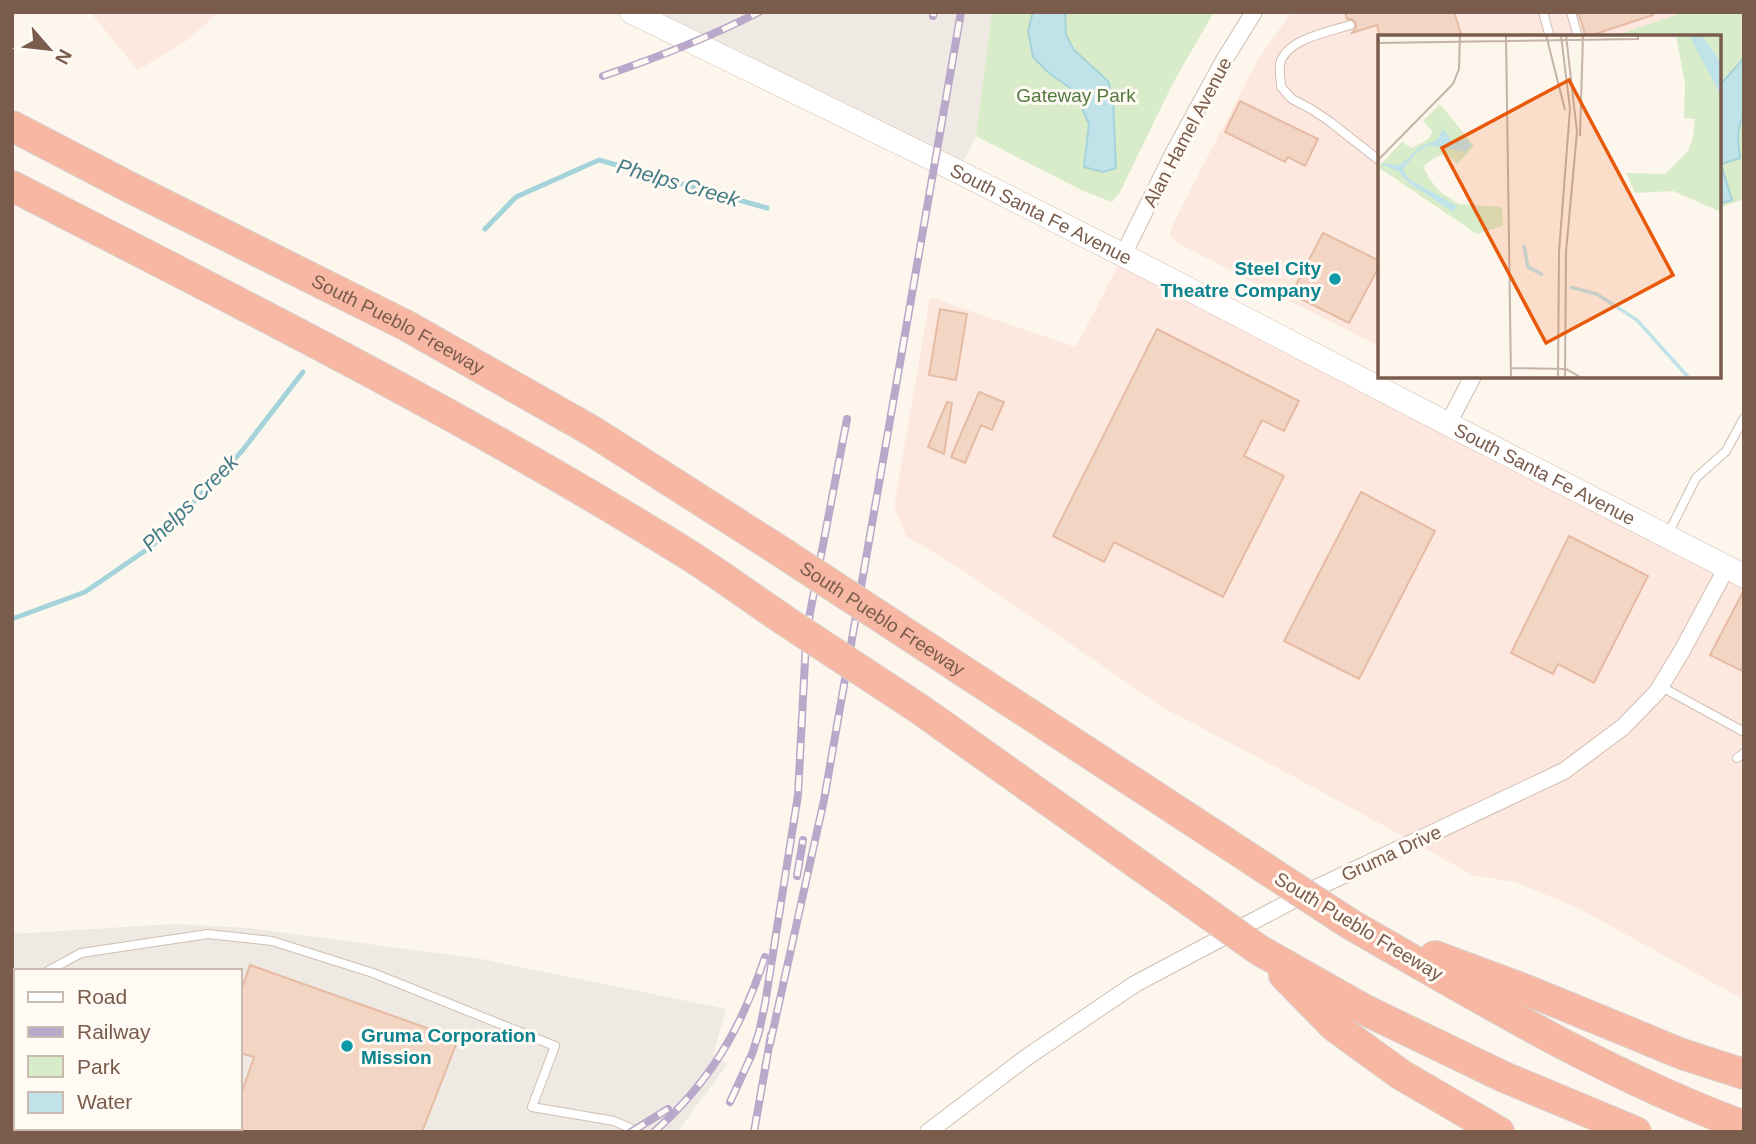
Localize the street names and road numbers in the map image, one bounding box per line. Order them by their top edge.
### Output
street label: Alan Hamel Avenue [1139,54,1236,211]
street label: South Santa Fe Avenue [947,159,1135,269]
street label: South Pueblo Freeway [308,270,488,379]
street label: South Santa Fe Avenue [1451,419,1639,529]
street label: South Pueblo Freeway [796,557,969,680]
street label: Gruma Drive [1338,821,1444,886]
street label: South Pueblo Freeway [1271,868,1447,985]

